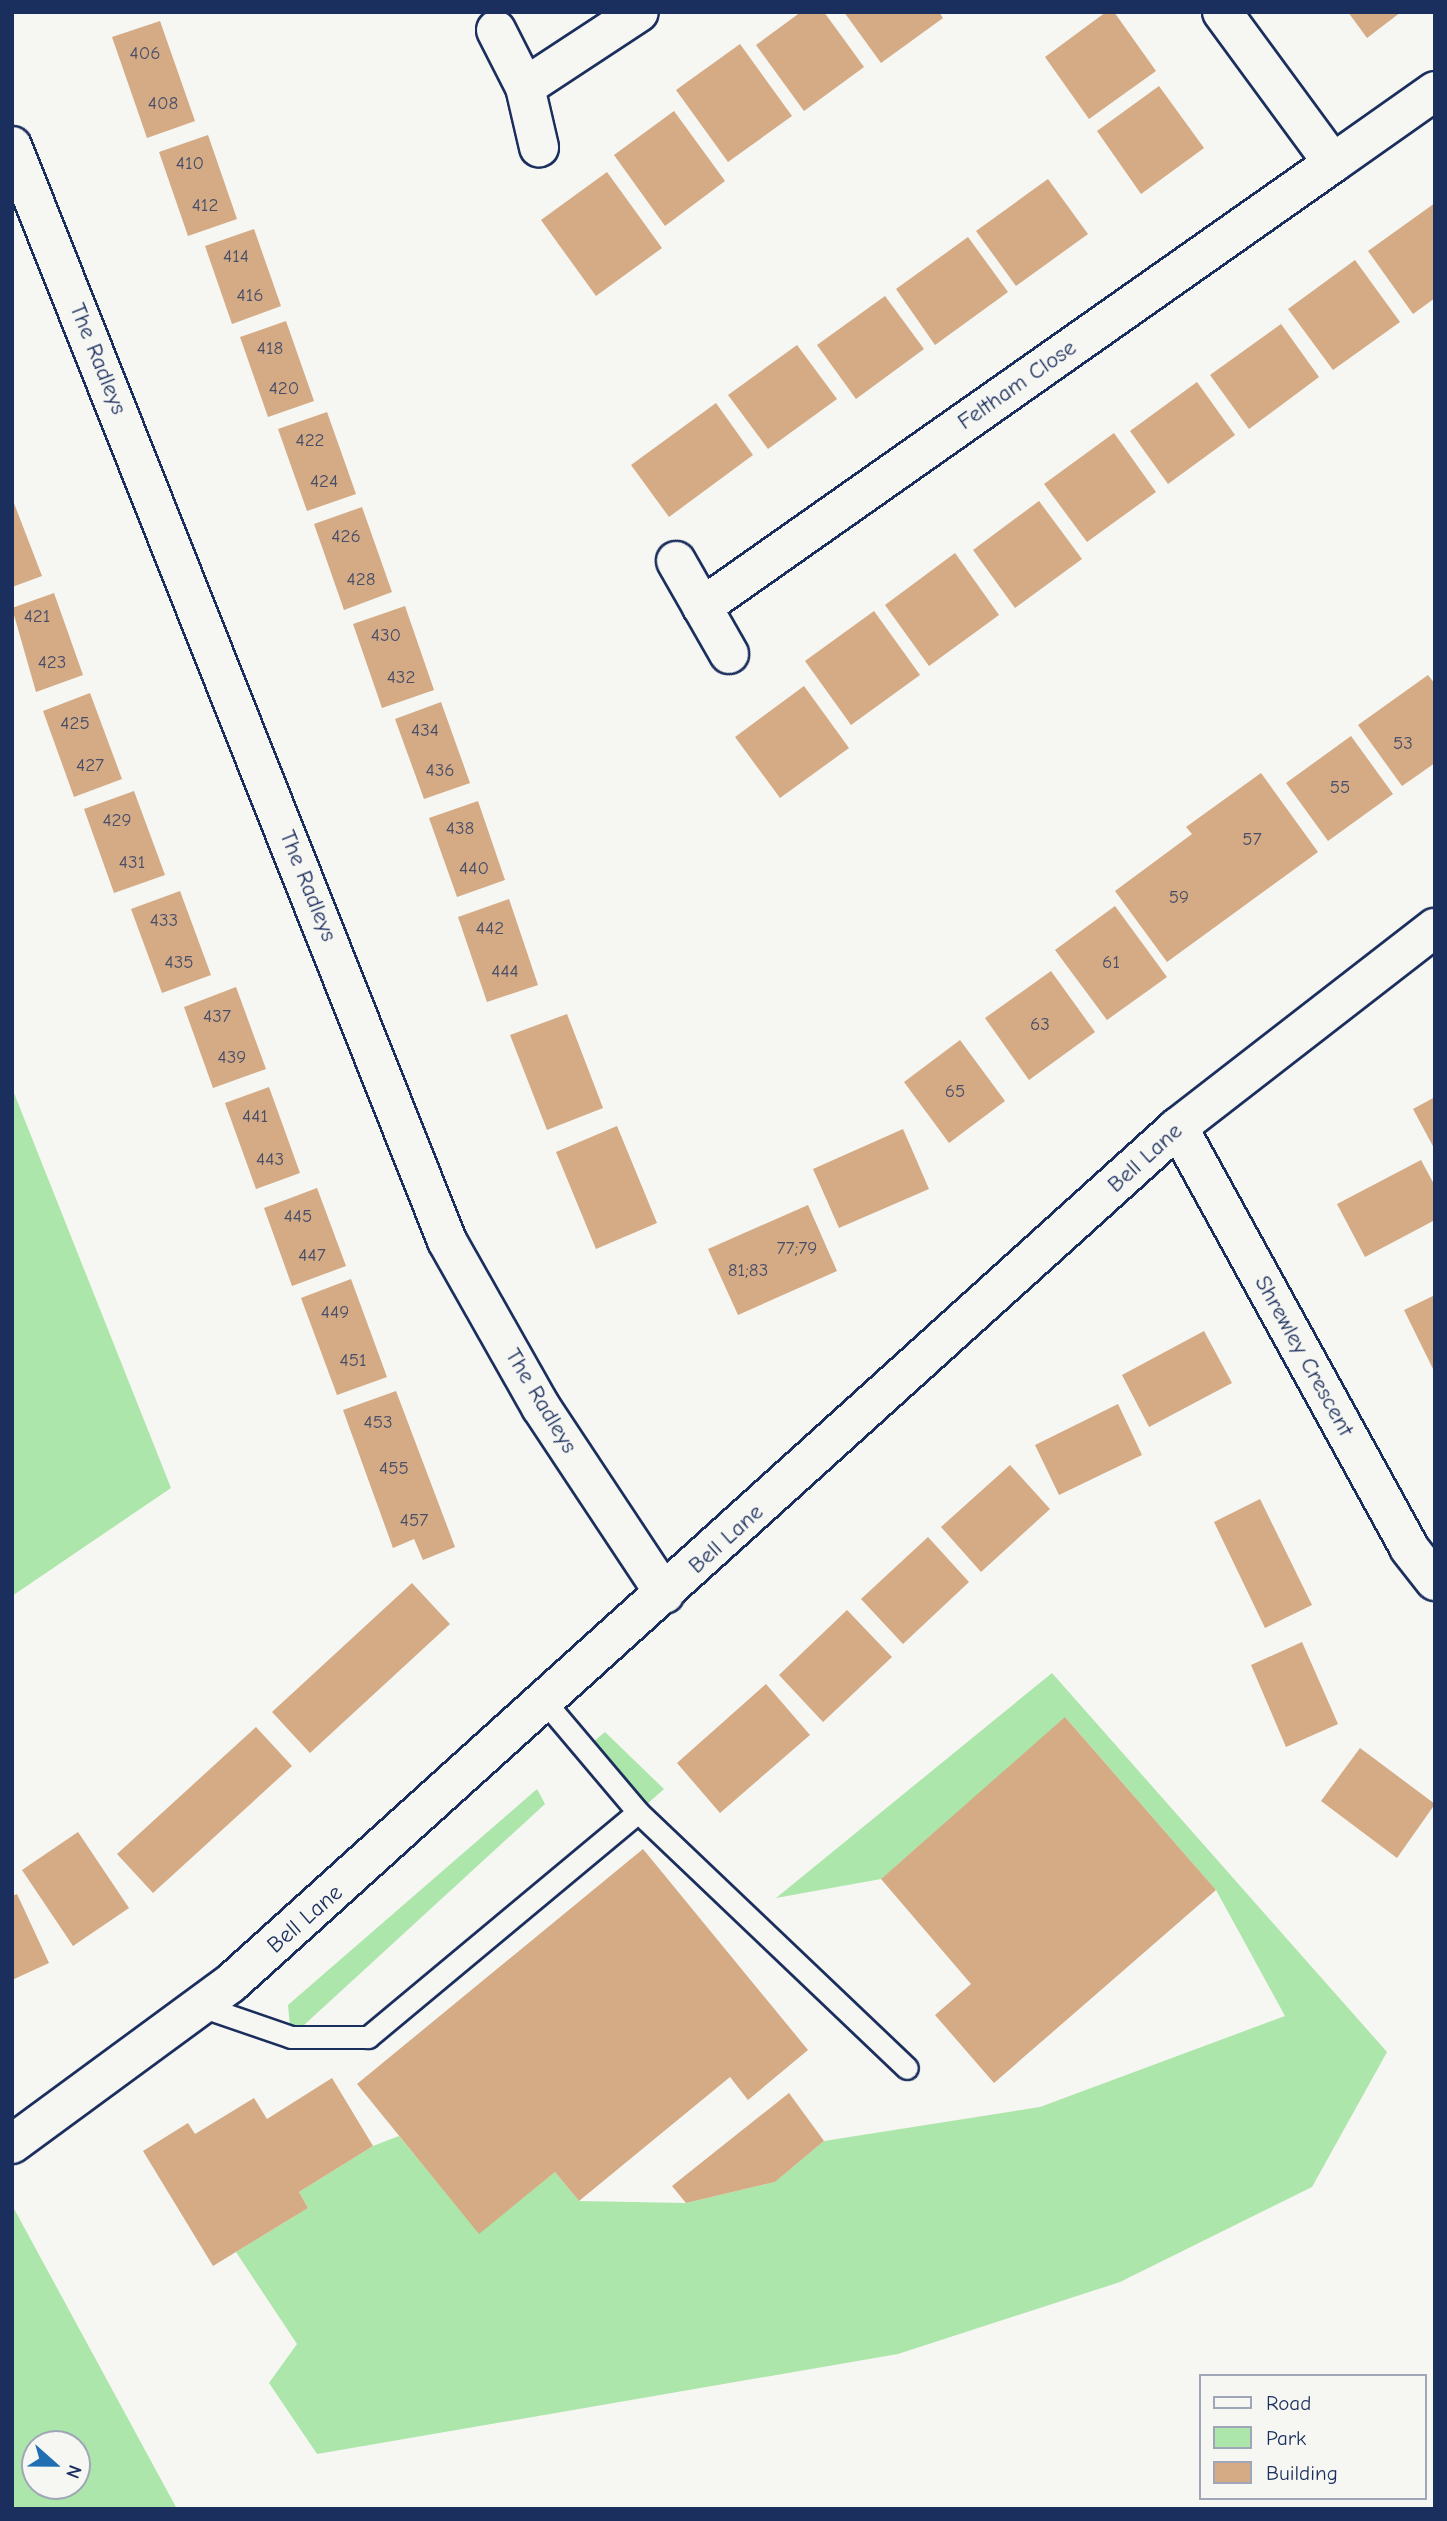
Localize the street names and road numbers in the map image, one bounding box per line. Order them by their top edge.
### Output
street label: The Radleys [63,299,133,419]
street label: Feltham Close [952,334,1082,436]
street label: The Radleys [273,826,343,946]
street label: Bell Lane [1102,1117,1188,1199]
street label: Shrewley Crescent [1248,1271,1360,1441]
street label: The Radleys [499,1344,583,1458]
street label: Bell Lane [683,1498,769,1580]
street label: Bell Lane [262,1879,348,1959]

